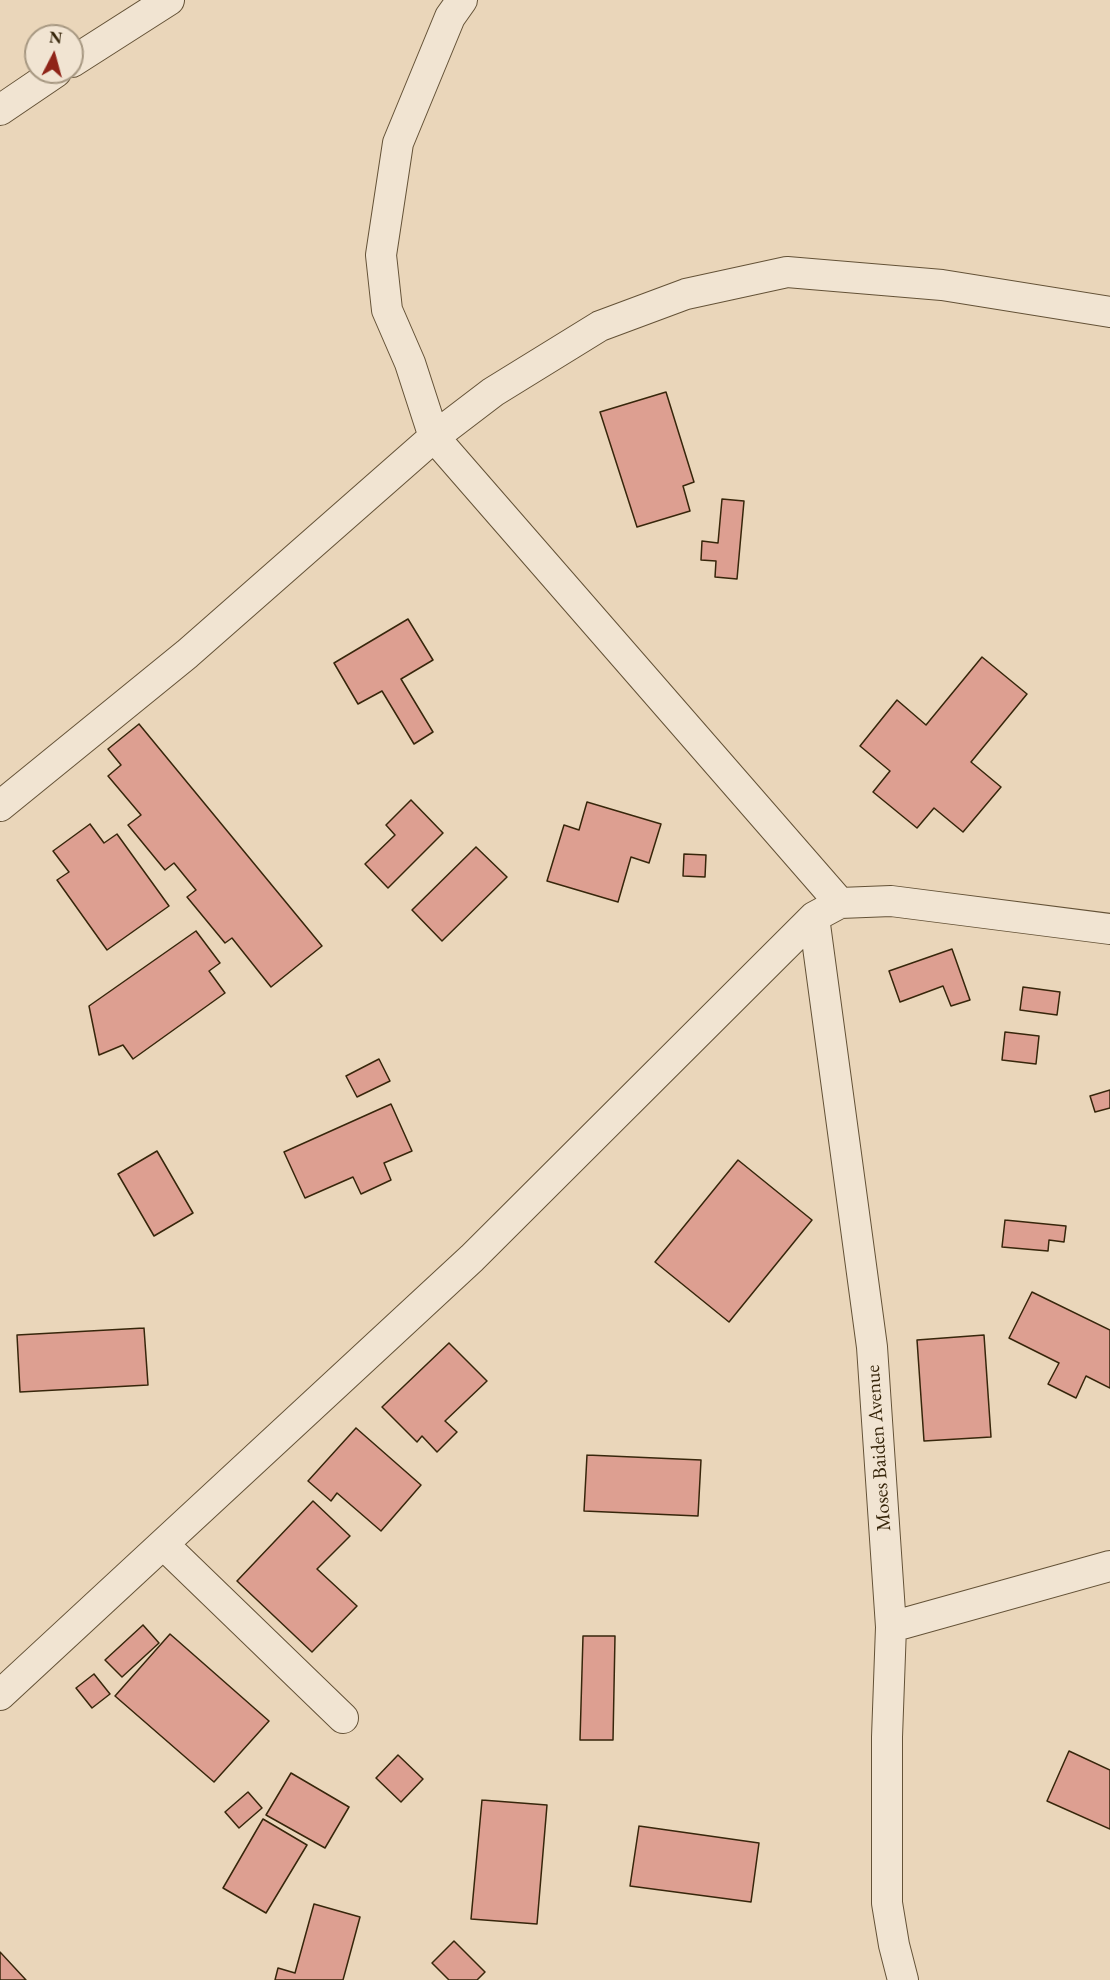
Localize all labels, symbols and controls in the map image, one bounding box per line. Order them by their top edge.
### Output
north arrow [24,24,84,84]
text: N [48,26,63,49]
street label: Moses Baiden Avenue [861,1364,897,1532]

